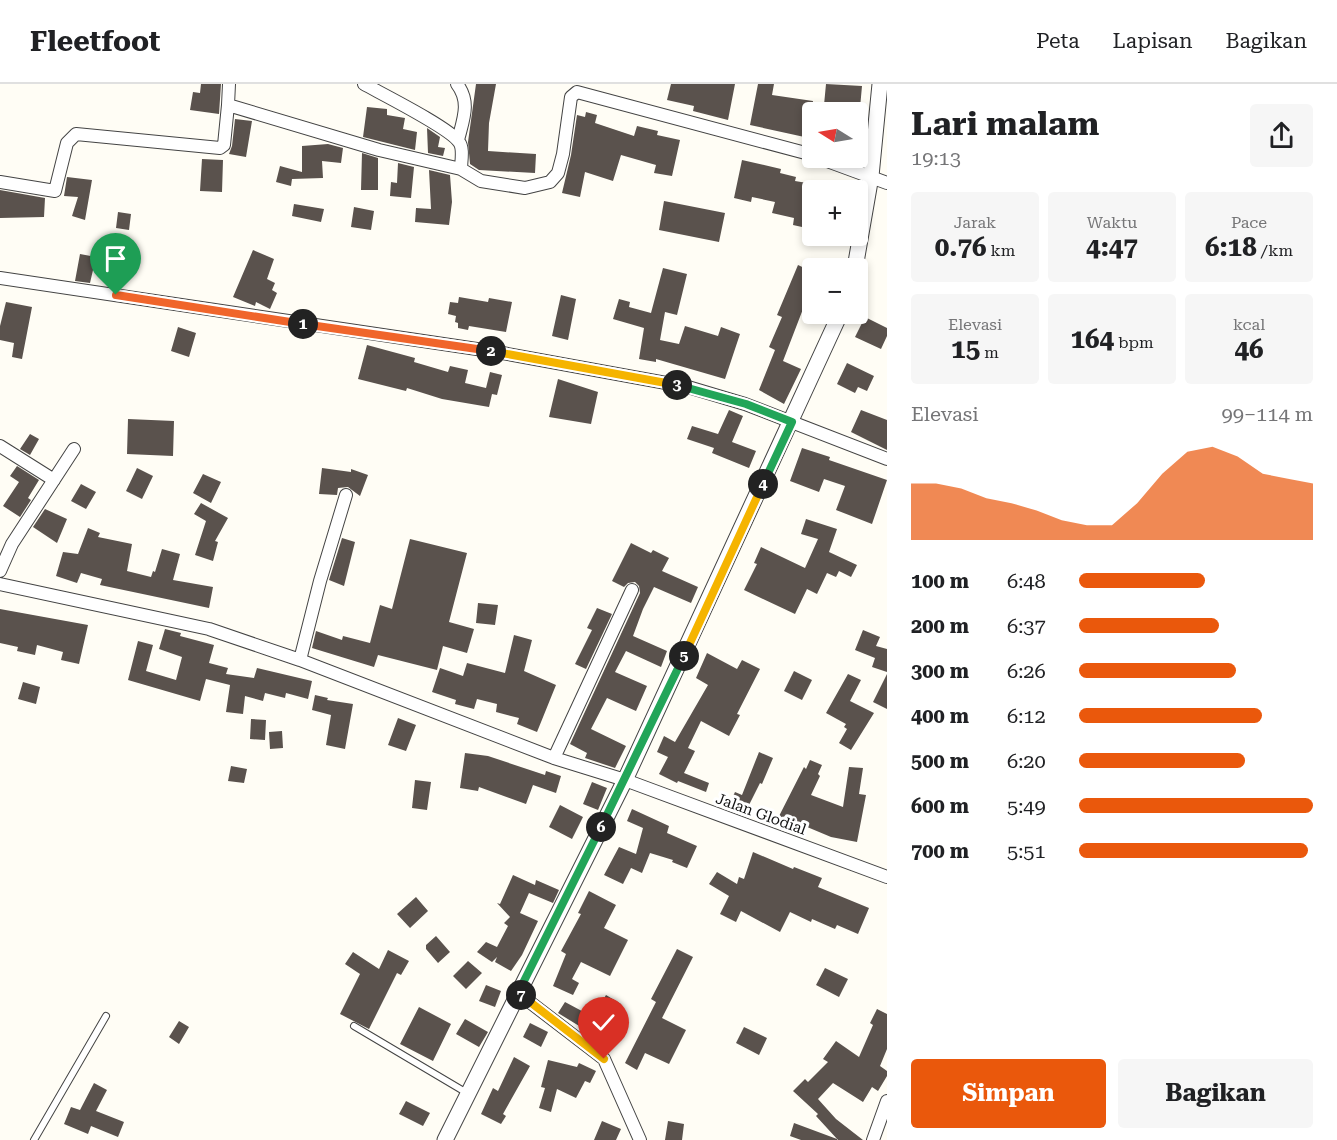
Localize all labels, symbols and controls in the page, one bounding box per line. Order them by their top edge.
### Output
text: Fleetfoot [30,25,160,58]
text: Peta [1036,29,1080,53]
text: Lapisan [1113,29,1193,53]
text: Bagikan [1226,29,1307,53]
north arrow [802,102,868,168]
map controls [802,102,868,324]
text: Lari malam [911,104,1099,143]
button: share [1250,104,1313,167]
text: 19:13 [911,146,961,170]
button: + [802,180,868,246]
text: Jarak [954,213,996,232]
text: Waktu [1087,213,1137,232]
text: Pace [1231,213,1267,232]
text: 0.76 [935,232,987,262]
text: 4:47 [1086,232,1138,262]
text: 6:18 [1205,232,1257,262]
pin [90,233,141,295]
text: km [987,241,1015,260]
text: /km [1257,241,1293,260]
icon: arrive [99,242,132,275]
button: − [802,258,868,324]
pin: 1 [288,309,318,339]
text: 1 [299,314,307,333]
text: Elevasi [948,315,1002,334]
text: kcal [1233,315,1265,334]
text: 164 [1070,324,1114,354]
text: bpm [1114,333,1154,352]
text: 15 [951,334,980,364]
text: 46 [1234,334,1264,364]
pin: 2 [476,336,506,366]
text: 2 [487,341,495,360]
text: m [980,343,999,362]
pin: 3 [662,370,692,400]
text: 3 [673,375,681,394]
text: Elevasi [911,402,979,426]
text: 99–114 m [1222,402,1313,426]
pin: 4 [748,469,778,499]
text: 4 [759,474,767,493]
text: 100 m [911,569,969,593]
text: 6:48 [1007,569,1046,593]
text: 200 m [911,614,969,638]
text: 6:37 [1007,614,1046,638]
pin: 5 [669,641,699,671]
text: 5 [680,646,688,665]
text: 300 m [911,659,969,683]
text: 6:26 [1007,659,1046,683]
text: 400 m [911,704,969,728]
text: 6:12 [1007,704,1046,728]
text: 500 m [911,749,969,773]
text: 6:20 [1007,749,1046,773]
street label: Jalan Glodial [713,789,809,839]
text: 600 m [911,794,969,818]
text: 5:49 [1007,794,1046,818]
pin: 6 [586,812,616,842]
text: 6 [597,817,605,836]
text: 700 m [911,839,969,863]
text: 5:51 [1007,839,1046,863]
pin: 7 [506,980,536,1010]
text: 7 [517,985,525,1004]
pin [578,997,629,1059]
icon: check [587,1006,620,1039]
button: Simpan [911,1059,1106,1128]
button: Bagikan [1118,1059,1313,1128]

